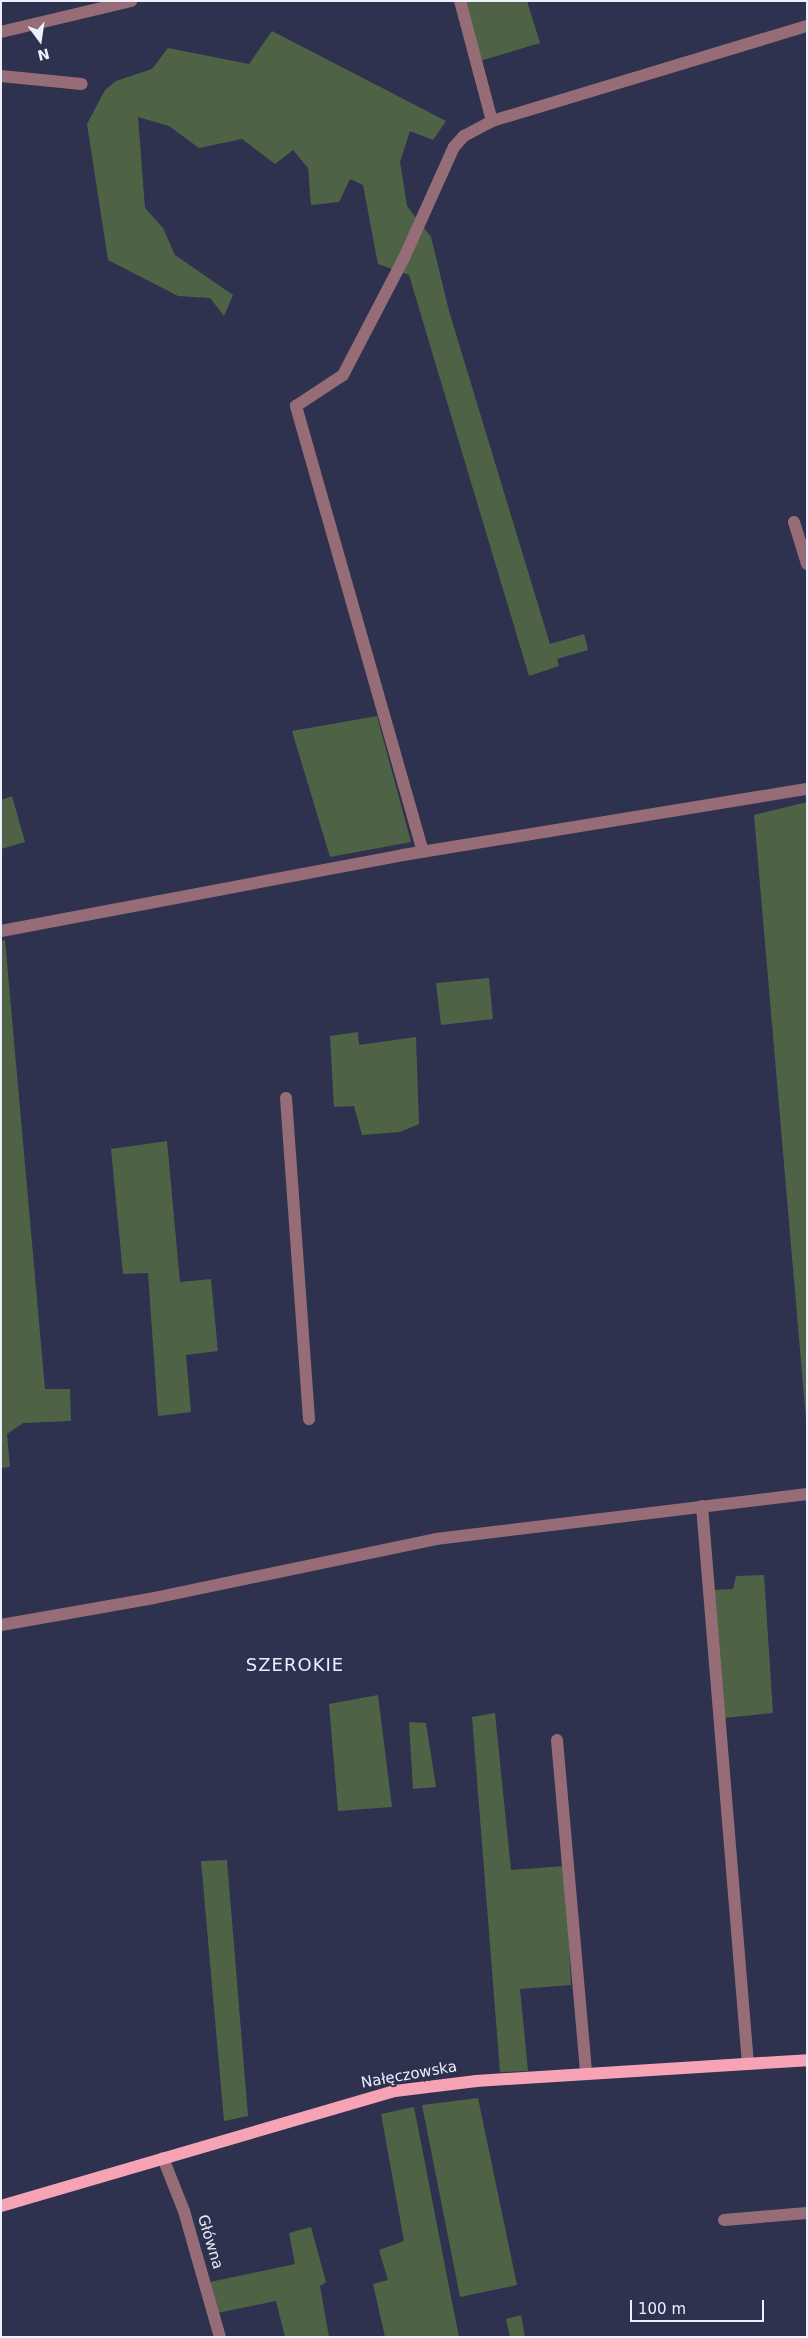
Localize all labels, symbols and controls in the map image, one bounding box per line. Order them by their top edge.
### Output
north arrow [15,15,65,65]
text: N [36,45,51,64]
district label: SZEROKIE [245,1654,345,1676]
street label: Nałęczowska [360,2058,458,2092]
street label: Główna [193,2213,227,2271]
scale bar [633,2290,767,2322]
text: 100 m [638,2300,686,2318]

